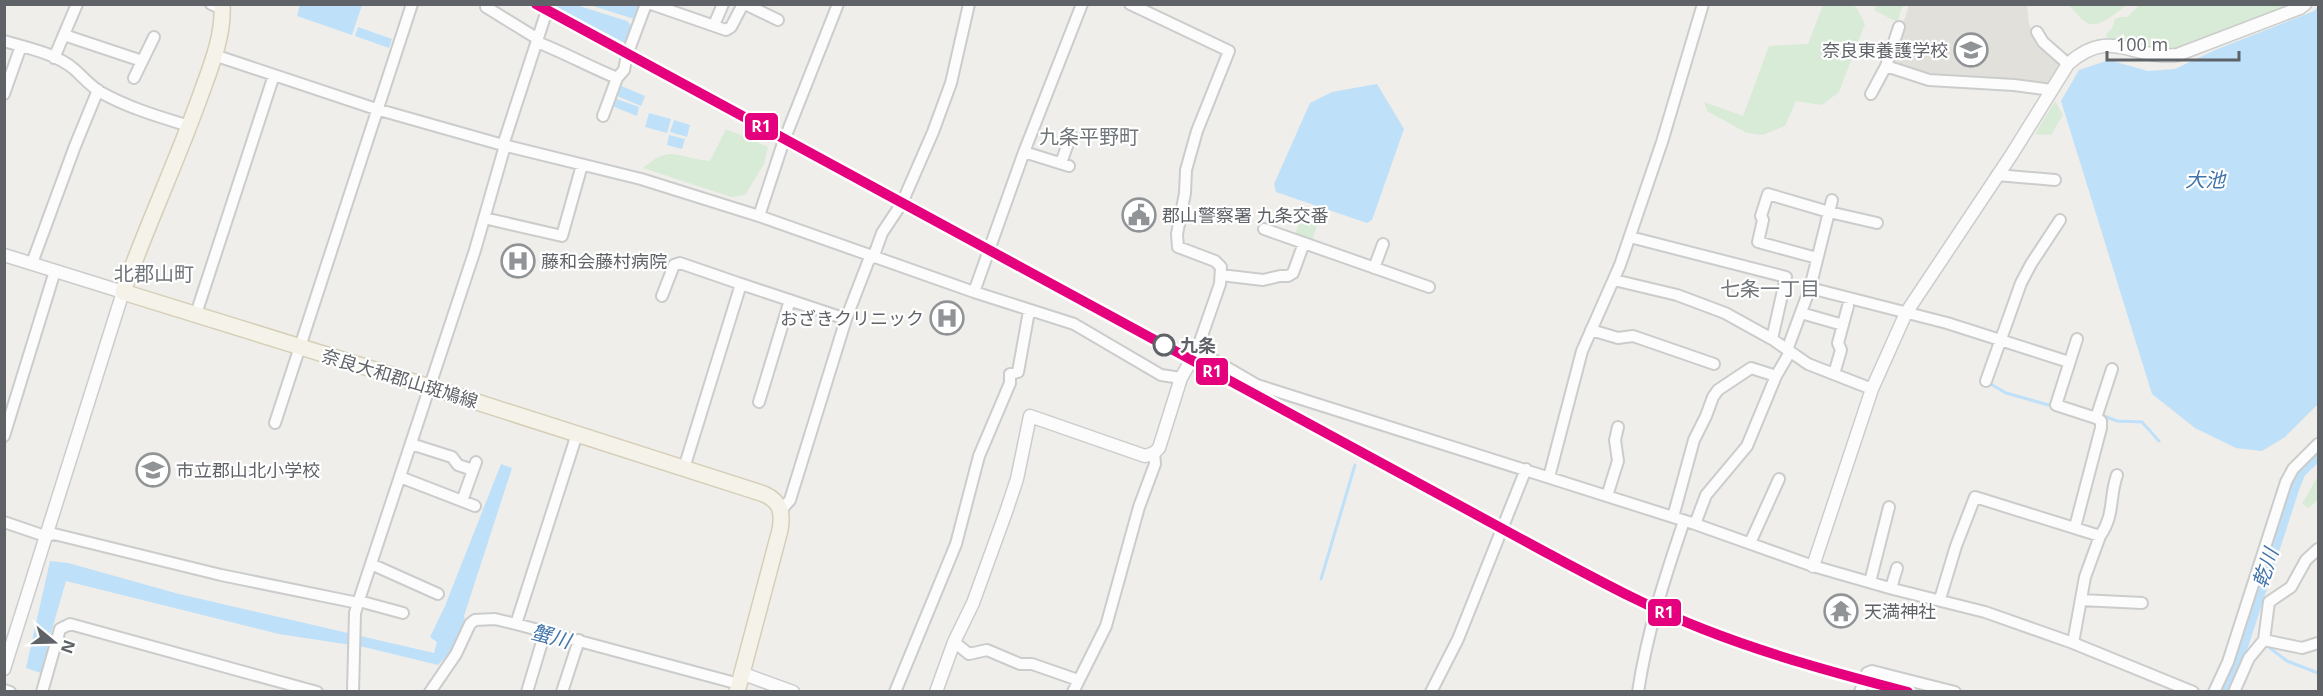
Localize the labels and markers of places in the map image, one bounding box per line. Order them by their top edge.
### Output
school or university icon: 奈良東養護学校 [1953,32,1989,68]
place label: 奈良東養護学校 [1822,38,1948,62]
public building icon: 郡山警察署 九条交番 [1121,197,1157,233]
place label: 郡山警察署 九条交番 [1162,203,1329,227]
hospital icon: 藤和会藤村病院 [500,243,536,279]
place label: 藤和会藤村病院 [541,249,667,273]
hospital icon: おざきクリニック [929,300,965,336]
place label: おざきクリニック [780,306,924,330]
place label: 九条 [1180,333,1216,357]
marker: 九条 [1153,334,1175,356]
school or university icon: 市立郡山北小学校 [135,452,171,488]
place label: 市立郡山北小学校 [176,458,320,482]
temple icon: 天満神社 [1823,593,1859,629]
place label: 天満神社 [1864,599,1936,623]

